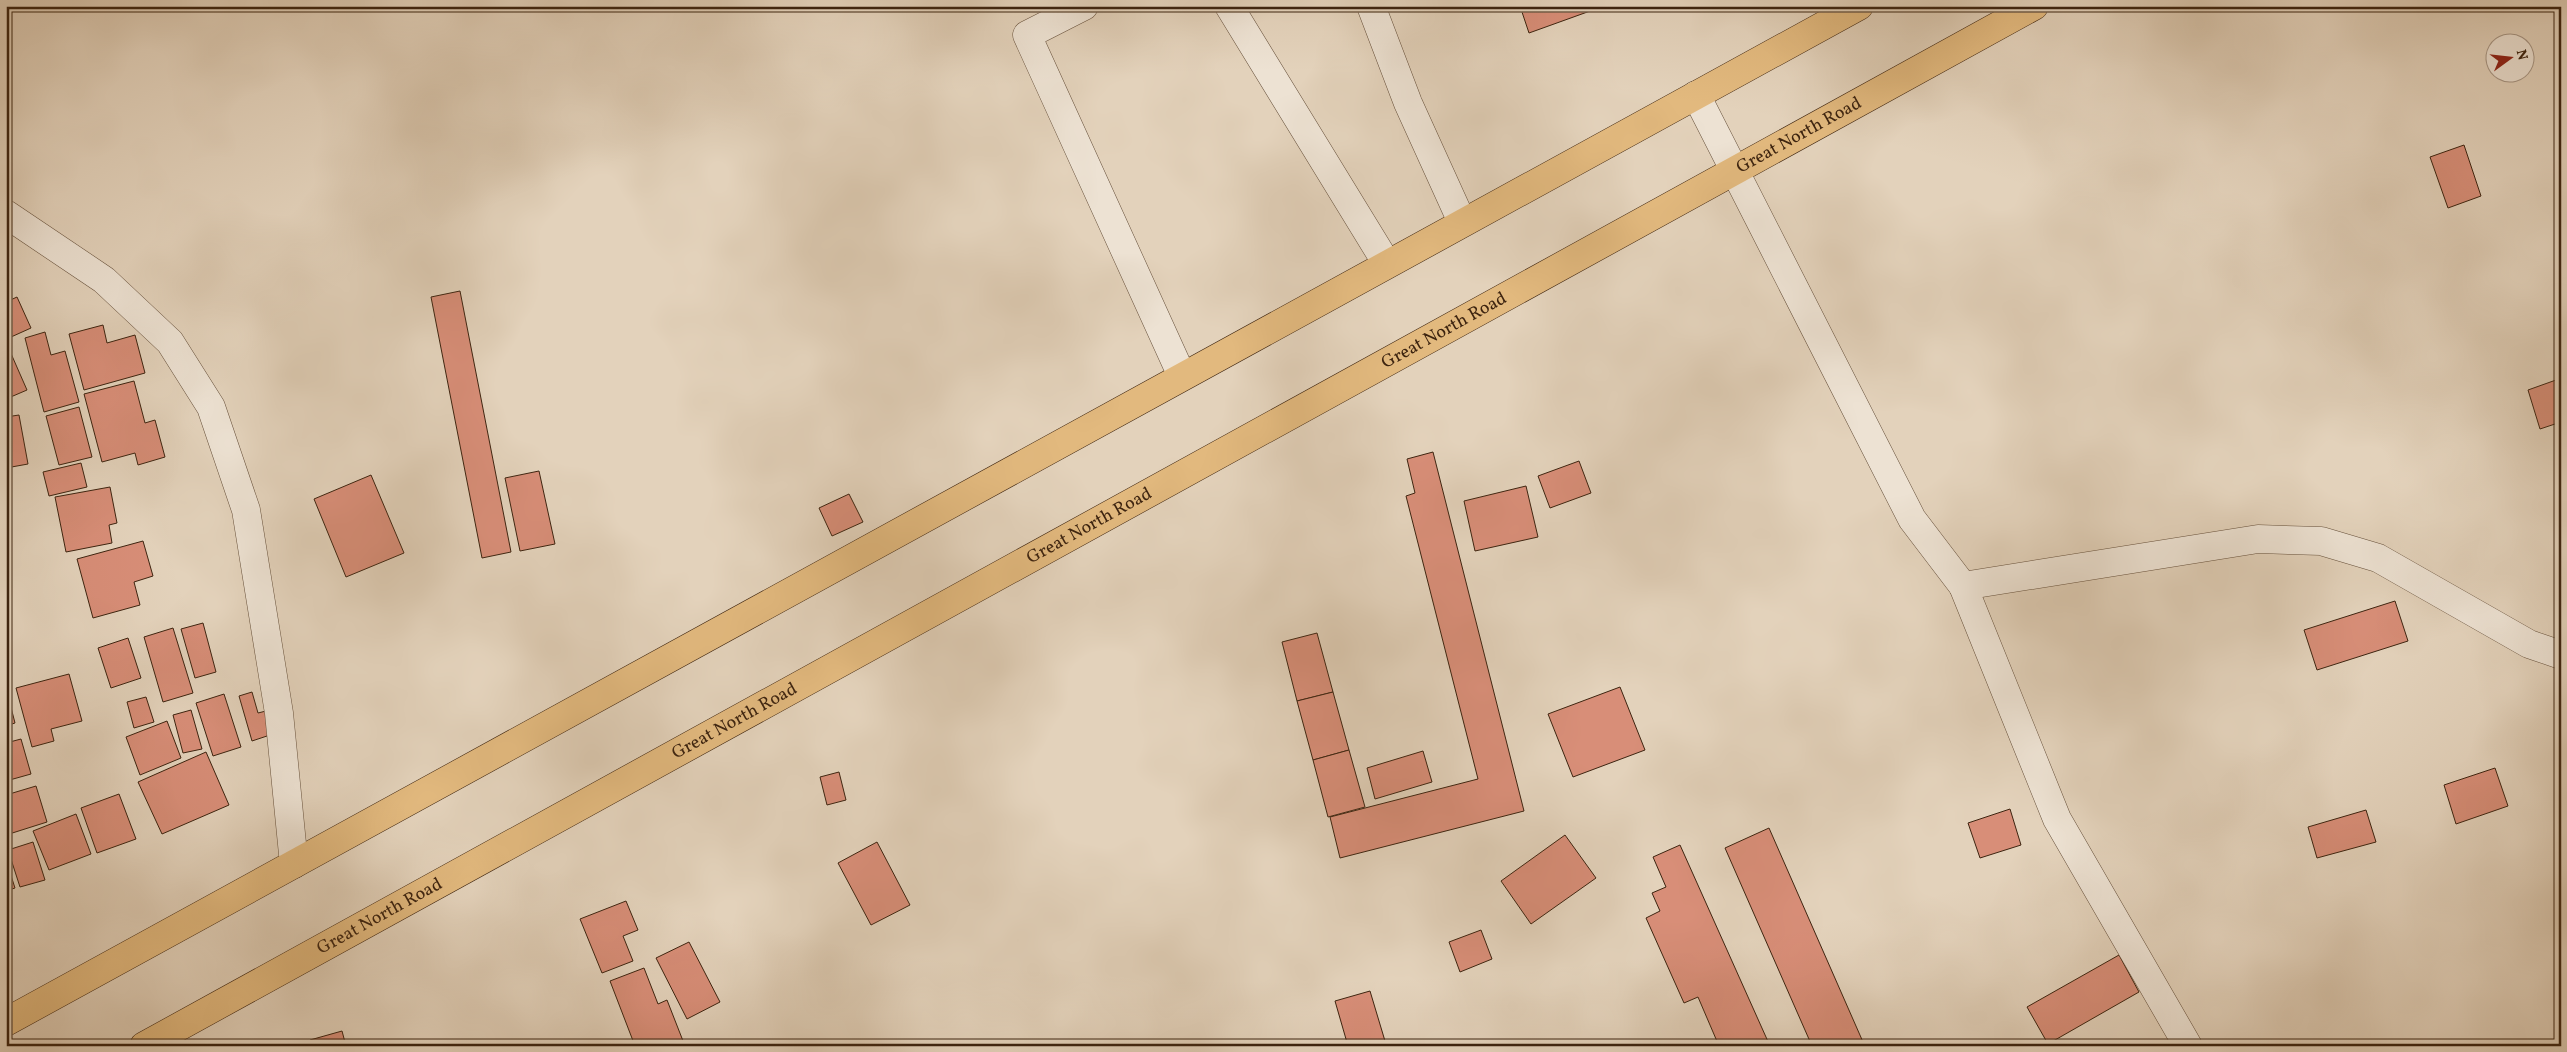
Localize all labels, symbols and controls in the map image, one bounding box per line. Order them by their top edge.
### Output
north arrow [2484,32,2534,82]
text: N [2511,48,2532,62]
street label: Great North Road [1732,91,1866,180]
street label: Great North Road [1377,286,1511,375]
street label: Great North Road [1022,481,1157,570]
street label: Great North Road [667,676,802,766]
street label: Great North Road [312,872,447,961]

